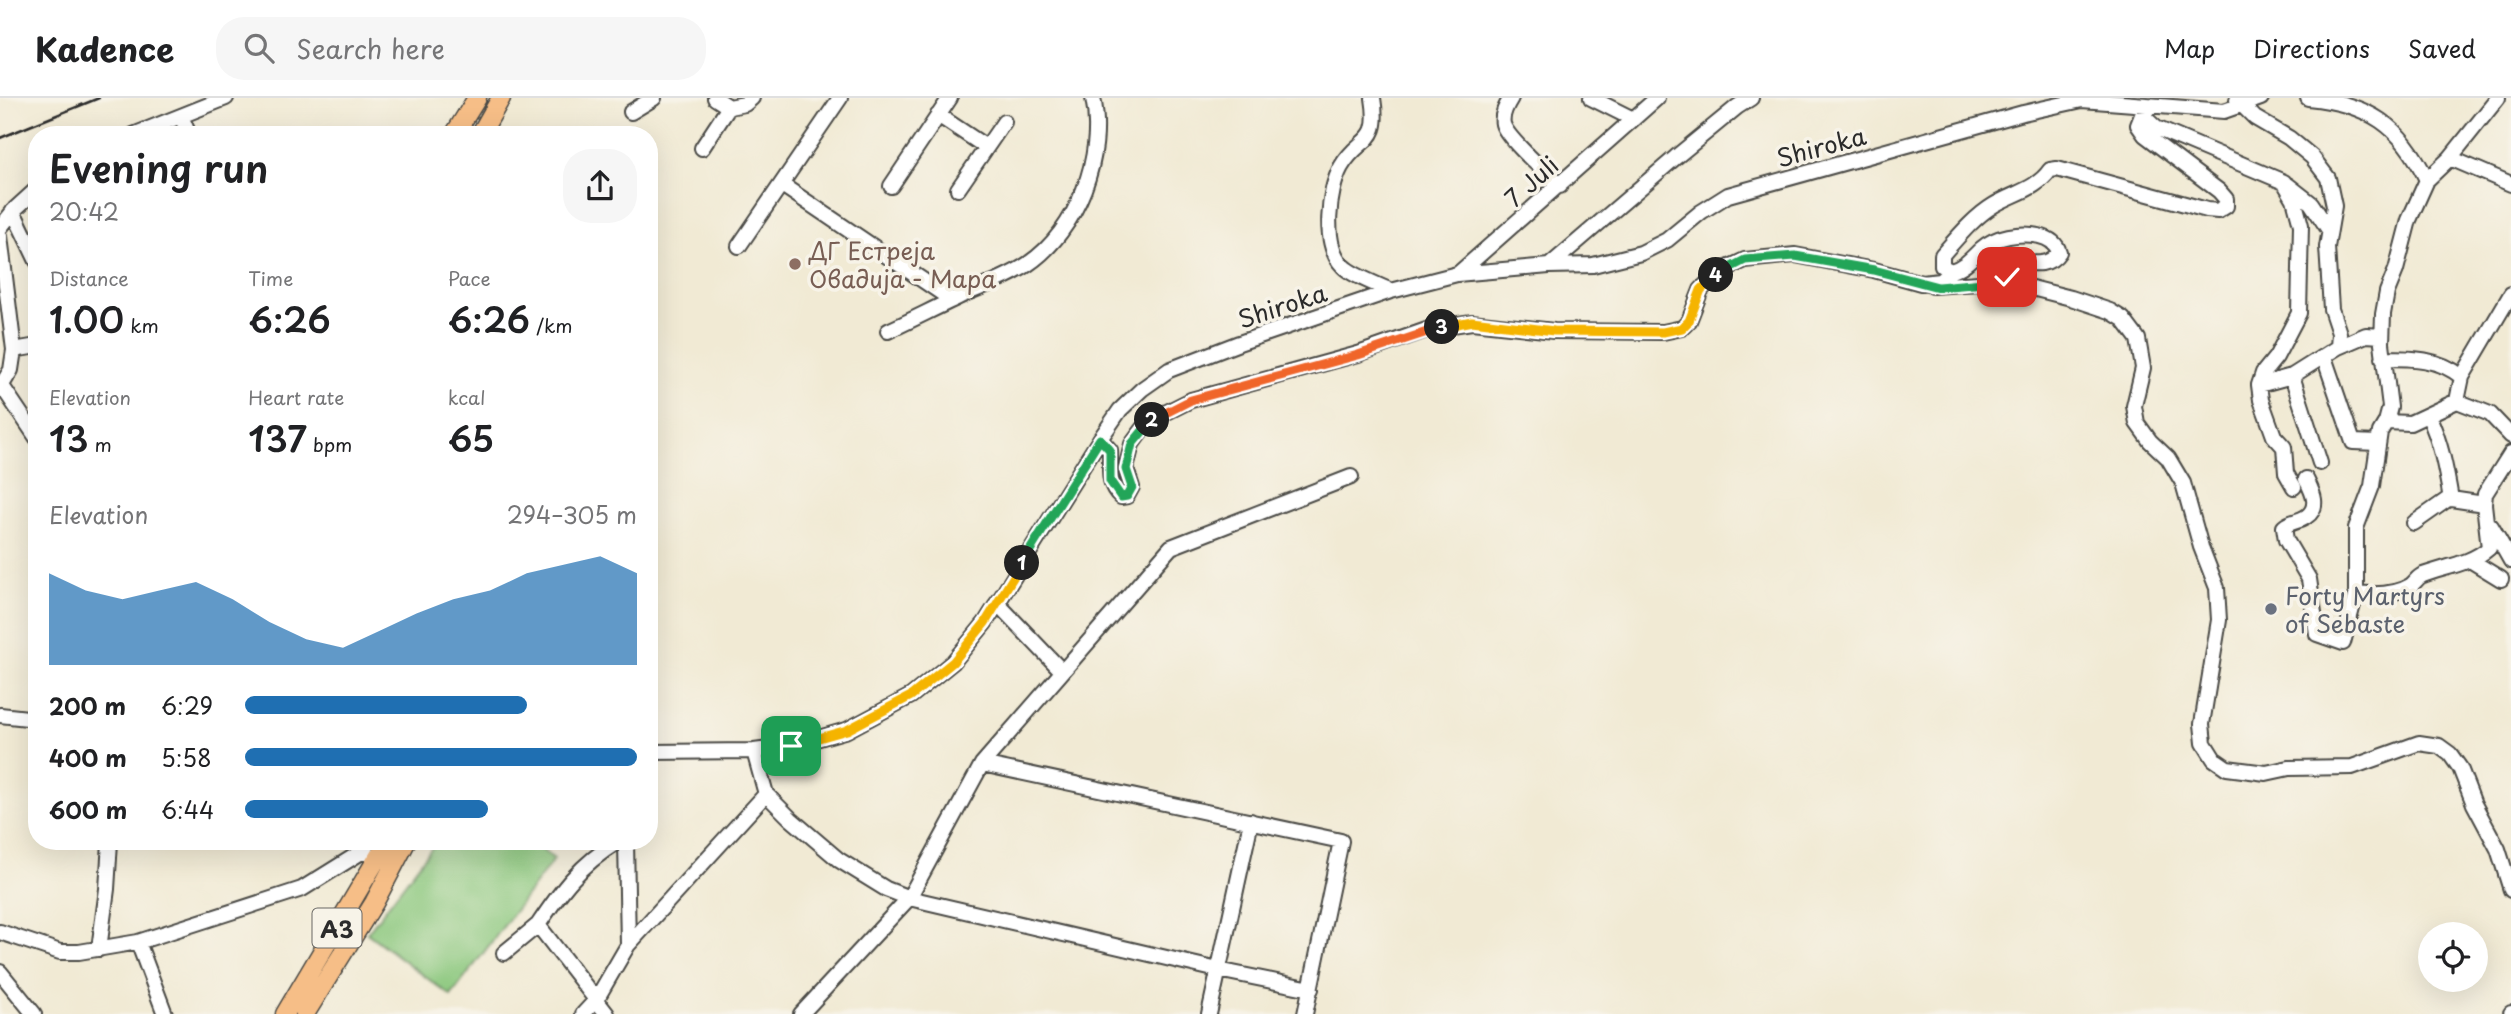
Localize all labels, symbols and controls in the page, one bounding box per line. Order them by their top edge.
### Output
search box [216,17,706,80]
text: Kadence [35,23,174,73]
icon: search [240,29,278,67]
text: Search here [296,29,445,68]
text: Map [2164,30,2215,66]
text: Directions [2253,30,2370,66]
text: Saved [2408,30,2476,66]
street label: Shiroka [1772,117,1870,175]
text: Evening run [49,139,268,196]
street label: 7 Juli [1496,147,1566,215]
button: share [563,149,637,223]
text: 20:42 [49,194,119,229]
place label: ДГ Естреја Овадија - Мара [808,232,996,296]
pin [1977,247,2037,307]
marker: ДГ Естреја Овадија - Мара [787,256,803,272]
pin: 4 [1698,258,1734,292]
icon: check [1988,258,2026,296]
text: 4 [1709,260,1722,288]
text: Distance [49,264,129,292]
text: Time [248,264,293,292]
text: Pace [448,264,491,292]
street label: Shiroka [1233,274,1331,336]
text: 1.00 [49,292,124,345]
text: 6:26 [248,292,331,345]
text: 6:26 [448,292,530,345]
pin: 3 [1424,310,1460,344]
text: km [124,311,159,339]
text: /km [530,311,573,339]
text: 3 [1435,312,1448,340]
text: Elevation [49,383,131,411]
text: Heart rate [248,383,344,411]
text: kcal [448,383,486,411]
pin: 2 [1134,402,1170,438]
text: 2 [1145,405,1158,433]
text: 13 [49,411,88,464]
text: 137 [248,411,307,464]
text: 65 [448,411,494,464]
text: m [88,430,112,458]
text: bpm [307,430,352,458]
text: Elevation [49,497,148,532]
text: 294–305 m [507,497,637,532]
pin: 1 [1004,546,1040,580]
text: 1 [1017,548,1026,576]
place label: Forty Martyrs of Sebaste [2285,577,2445,641]
marker: Forty Martyrs of Sebaste [2263,601,2279,617]
text: 200 m [49,688,126,723]
text: 6:29 [161,688,213,723]
pin [761,716,821,776]
icon: arrive [772,727,810,765]
text: 400 m [49,740,127,775]
text: 5:58 [161,740,212,775]
text: 600 m [49,792,127,827]
text: 6:44 [161,792,214,827]
road number: A3 [312,908,362,948]
map controls [2418,922,2488,992]
button: locate [2418,922,2488,992]

